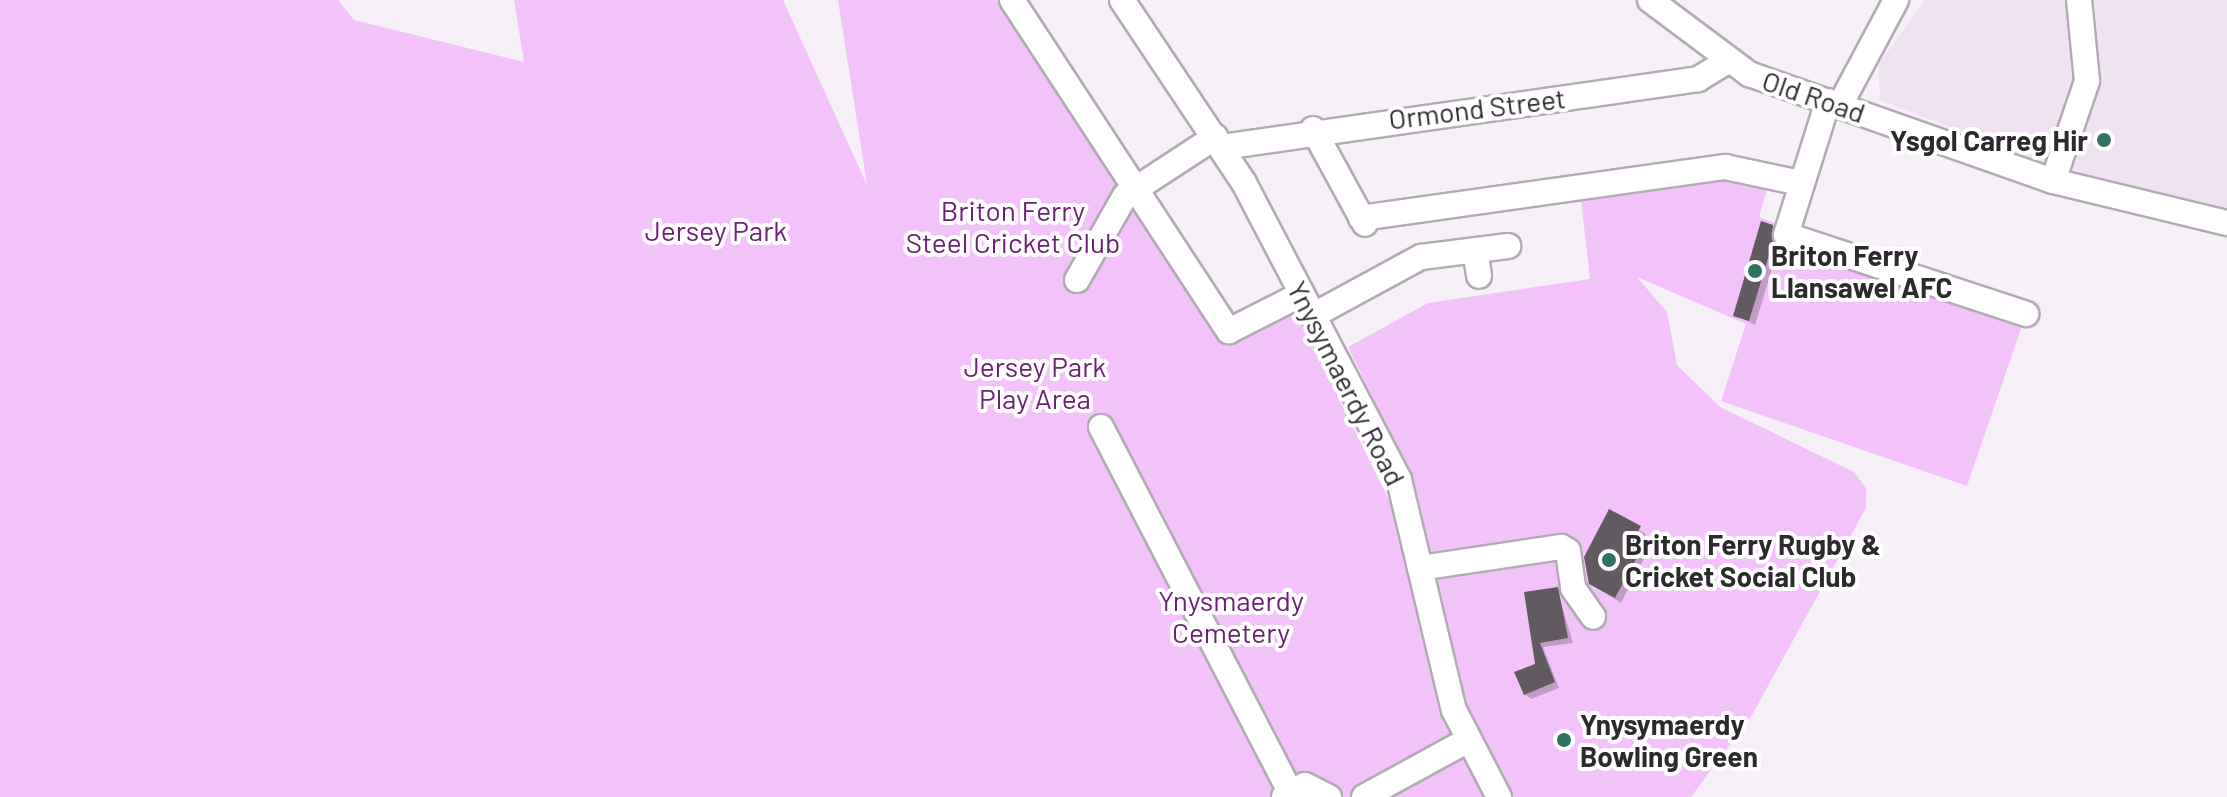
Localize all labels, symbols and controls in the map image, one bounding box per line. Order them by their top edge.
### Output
street label: Old Road [1758,63,1870,129]
street label: Ormond Street [1387,80,1567,136]
place label: Ysgol Carreg Hir [1890,123,2088,157]
marker: Ysgol Carreg Hir [2095,131,2113,149]
park label: Briton Ferry Steel Cricket Club [906,193,1120,259]
park label: Jersey Park [645,213,787,247]
place label: Briton Ferry Llansawel AFC [1771,238,1953,304]
marker: Briton Ferry Llansawel AFC [1746,262,1764,280]
street label: Ynysymaerdy Road [1281,275,1413,491]
park label: Jersey Park Play Area [964,349,1106,415]
place label: Briton Ferry Rugby & Cricket Social Club [1625,527,1881,593]
marker: Briton Ferry Rugby & Cricket Social Club [1600,551,1618,569]
park label: Ynysmaerdy Cemetery [1158,583,1304,649]
place label: Ynysymaerdy Bowling Green [1580,707,1758,773]
marker: Ynysymaerdy Bowling Green [1555,731,1573,749]

